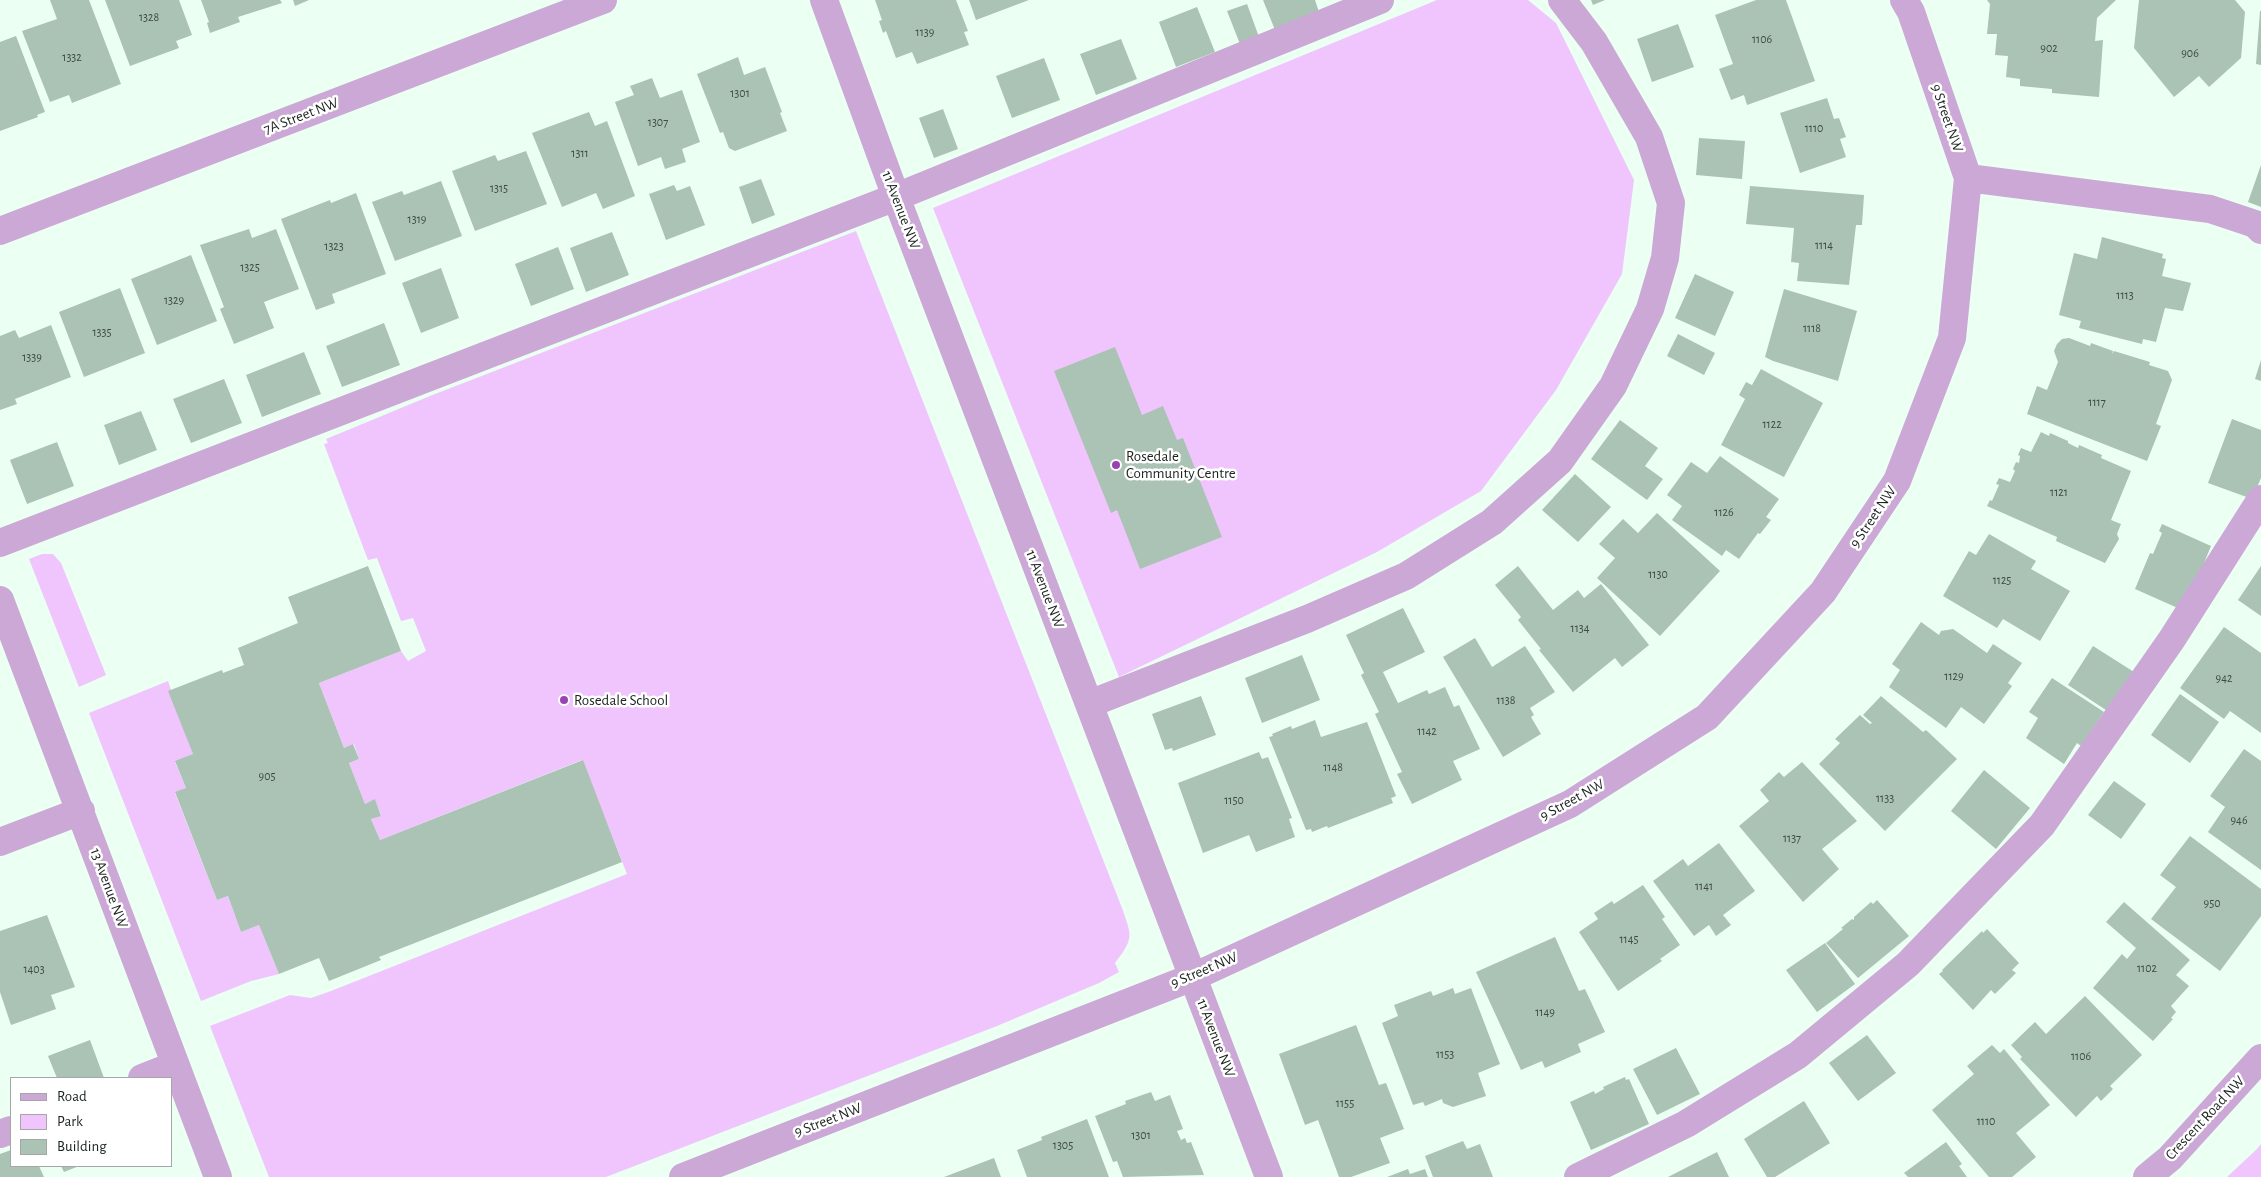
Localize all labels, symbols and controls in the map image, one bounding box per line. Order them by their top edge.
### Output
house number: 1328 [139,10,159,24]
house number: 1139 [916,25,934,39]
house number: 1106 [1752,32,1772,46]
house number: 902 [2040,41,2058,55]
house number: 906 [2181,46,2199,60]
house number: 1332 [62,50,82,64]
street label: 9 Street NW [1927,82,1967,154]
house number: 1301 [730,86,750,100]
street label: 7A Street NW [261,94,341,138]
house number: 1307 [648,115,668,129]
house number: 1110 [1805,121,1823,135]
house number: 1311 [571,146,589,160]
street label: 11 Avenue NW [878,168,924,252]
house number: 1315 [490,181,508,195]
house number: 1319 [408,212,426,226]
house number: 1114 [1815,238,1833,252]
house number: 1323 [324,239,344,253]
house number: 1325 [240,260,260,274]
house number: 1113 [2116,288,2134,302]
house number: 1329 [164,293,184,307]
house number: 1118 [1803,321,1821,335]
house number: 1335 [92,325,112,339]
house number: 1339 [22,350,42,364]
house number: 1117 [2088,395,2106,409]
house number: 1122 [1762,417,1782,431]
place label: Rosedale Community Centre [1126,447,1236,482]
marker: Rosedale Community Centre [1110,459,1122,471]
street label: 9 Street NW [1846,483,1900,551]
house number: 1121 [2050,485,2068,499]
house number: 1126 [1714,505,1734,519]
street label: 11 Avenue NW [1022,547,1068,631]
house number: 1130 [1648,567,1668,581]
house number: 1125 [1993,573,2011,587]
house number: 1134 [1571,621,1589,635]
house number: 1129 [1944,669,1964,683]
house number: 942 [2216,671,2232,685]
place label: Rosedale School [574,691,668,709]
house number: 1138 [1497,693,1515,707]
marker: Rosedale School [558,694,570,706]
house number: 1142 [1417,724,1437,738]
house number: 1148 [1323,760,1343,774]
house number: 905 [259,769,275,783]
street label: 9 Street NW [1537,775,1607,825]
house number: 1133 [1876,791,1894,805]
house number: 1150 [1224,793,1244,807]
house number: 946 [2230,813,2248,827]
house number: 1137 [1783,831,1801,845]
street label: 13 Avenue NW [86,846,132,930]
house number: 1141 [1695,879,1713,893]
house number: 950 [2204,896,2220,910]
house number: 1145 [1619,932,1639,946]
street label: 9 Street NW [1168,948,1240,992]
house number: 1102 [2137,961,2157,975]
house number: 1403 [23,962,45,976]
street label: 11 Avenue NW [1193,996,1239,1080]
house number: 1149 [1535,1005,1555,1019]
house number: 1153 [1436,1047,1454,1061]
house number: 1106 [2071,1049,2091,1063]
street label: Crescent Road NW [2162,1072,2248,1164]
legend [10,1077,172,1167]
text: Road [57,1089,87,1104]
house number: 1155 [1336,1096,1354,1110]
street label: 9 Street NW [792,1099,864,1141]
text: Park [57,1114,83,1129]
house number: 1110 [1977,1114,1995,1128]
house number: 1301 [1131,1128,1151,1142]
house number: 1305 [1053,1138,1073,1152]
text: Building [57,1139,107,1154]

